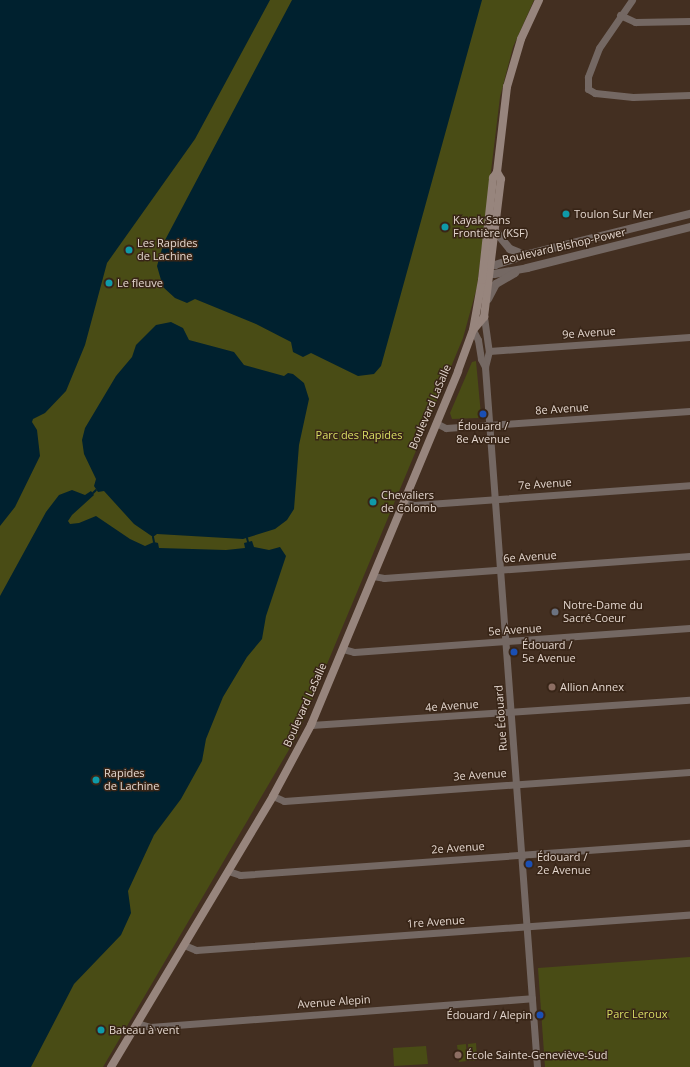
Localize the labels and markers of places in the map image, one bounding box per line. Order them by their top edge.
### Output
place label: Toulon Sur Mer [574,207,653,221]
marker: Toulon Sur Mer [561,209,571,219]
place label: Kayak Sans Frontière (KSF) [453,214,528,240]
marker: Kayak Sans Frontière (KSF) [440,222,450,232]
place label: Les Rapides de Lachine [137,237,198,263]
marker: Les Rapides de Lachine [124,245,134,255]
place label: Le fleuve [117,276,163,290]
marker: Le fleuve [104,278,114,288]
marker: Édouard / 8e Avenue [478,409,488,419]
place label: Édouard / 8e Avenue [456,420,510,446]
place label: Chevaliers de Colomb [381,489,437,515]
marker: Chevaliers de Colomb [368,497,378,507]
place label: Notre-Dame du Sacré-Coeur [563,599,643,625]
marker: Notre-Dame du Sacré-Coeur [550,607,560,617]
place label: Édouard / 5e Avenue [522,639,576,665]
marker: Édouard / 5e Avenue [509,647,519,657]
place label: Allion Annex [560,680,624,694]
marker: Allion Annex [547,682,557,692]
place label: Rapides de Lachine [104,767,159,793]
marker: Rapides de Lachine [91,775,101,785]
place label: Édouard / 2e Avenue [537,851,591,877]
marker: Édouard / 2e Avenue [524,859,534,869]
place label: Édouard / Alepin [447,1008,532,1022]
marker: Édouard / Alepin [535,1010,545,1020]
place label: Bateau à vent [109,1023,179,1037]
marker: Bateau à vent [96,1025,106,1035]
place label: École Sainte-Geneviève-Sud [466,1048,607,1062]
marker: École Sainte-Geneviève-Sud [453,1050,463,1060]

